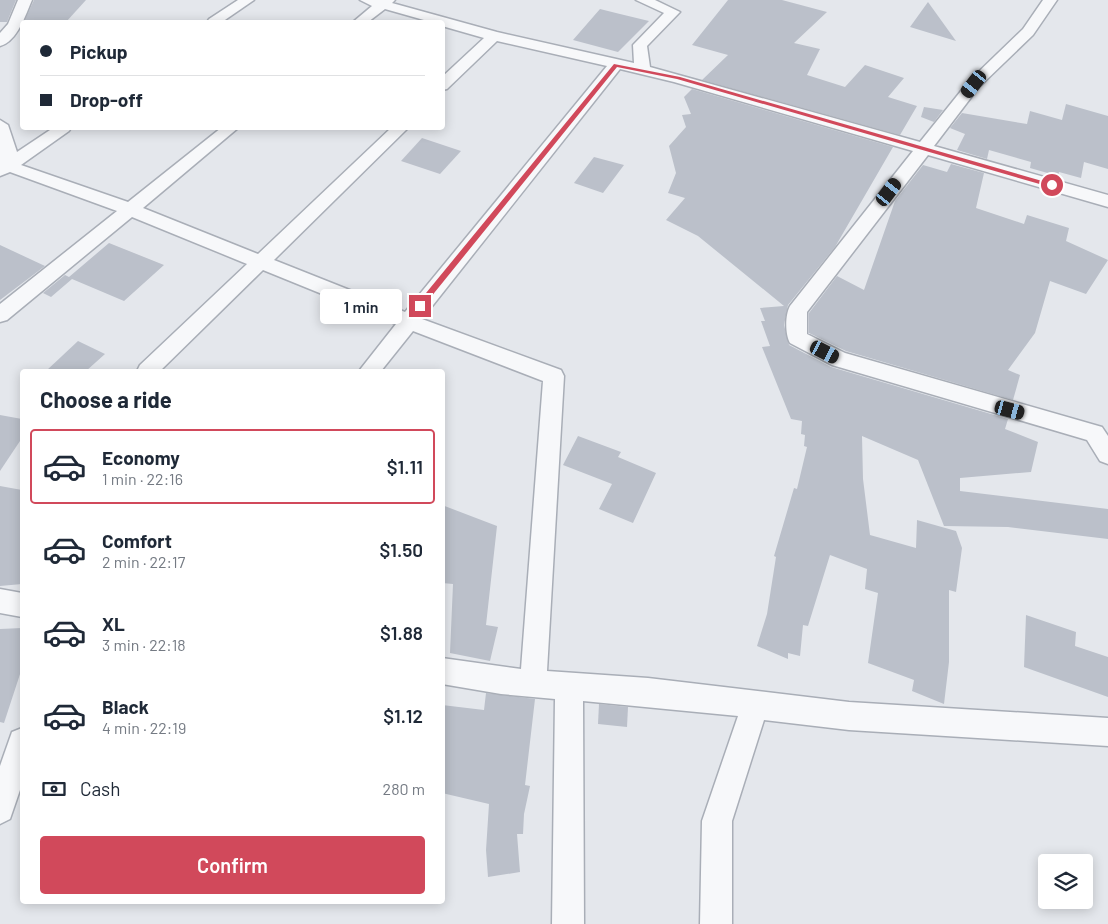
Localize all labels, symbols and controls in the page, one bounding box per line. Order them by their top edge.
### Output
text: Pickup [70,40,128,63]
car [958,68,989,100]
text: Drop-off [70,88,143,111]
route start [1041,174,1063,196]
car [873,176,904,208]
callout: 1 min [320,288,402,324]
route end [409,295,431,317]
text: 1 min [344,297,378,316]
car [808,339,841,365]
text: Choose a ride [40,386,172,412]
car [993,399,1026,421]
icon: car [42,444,87,489]
text: Economy [102,446,180,469]
text: $1.11 [387,455,423,478]
text: 1 min · 22:16 [102,469,183,488]
icon: car [42,527,87,572]
text: Comfort [102,529,172,552]
text: $1.50 [379,538,423,561]
text: 2 min · 22:17 [102,552,185,571]
icon: car [42,610,87,655]
text: XL [102,612,125,635]
text: $1.88 [380,621,423,644]
text: 3 min · 22:18 [102,635,186,654]
icon: car [42,693,87,738]
text: Black [102,695,149,718]
text: $1.12 [383,704,423,727]
text: 4 min · 22:19 [102,718,186,737]
icon: cash [40,775,68,803]
text: Cash [80,777,121,800]
text: 280 m [383,779,425,798]
button: Confirm [40,836,425,894]
map controls [1038,854,1093,909]
button: layers [1038,854,1093,909]

